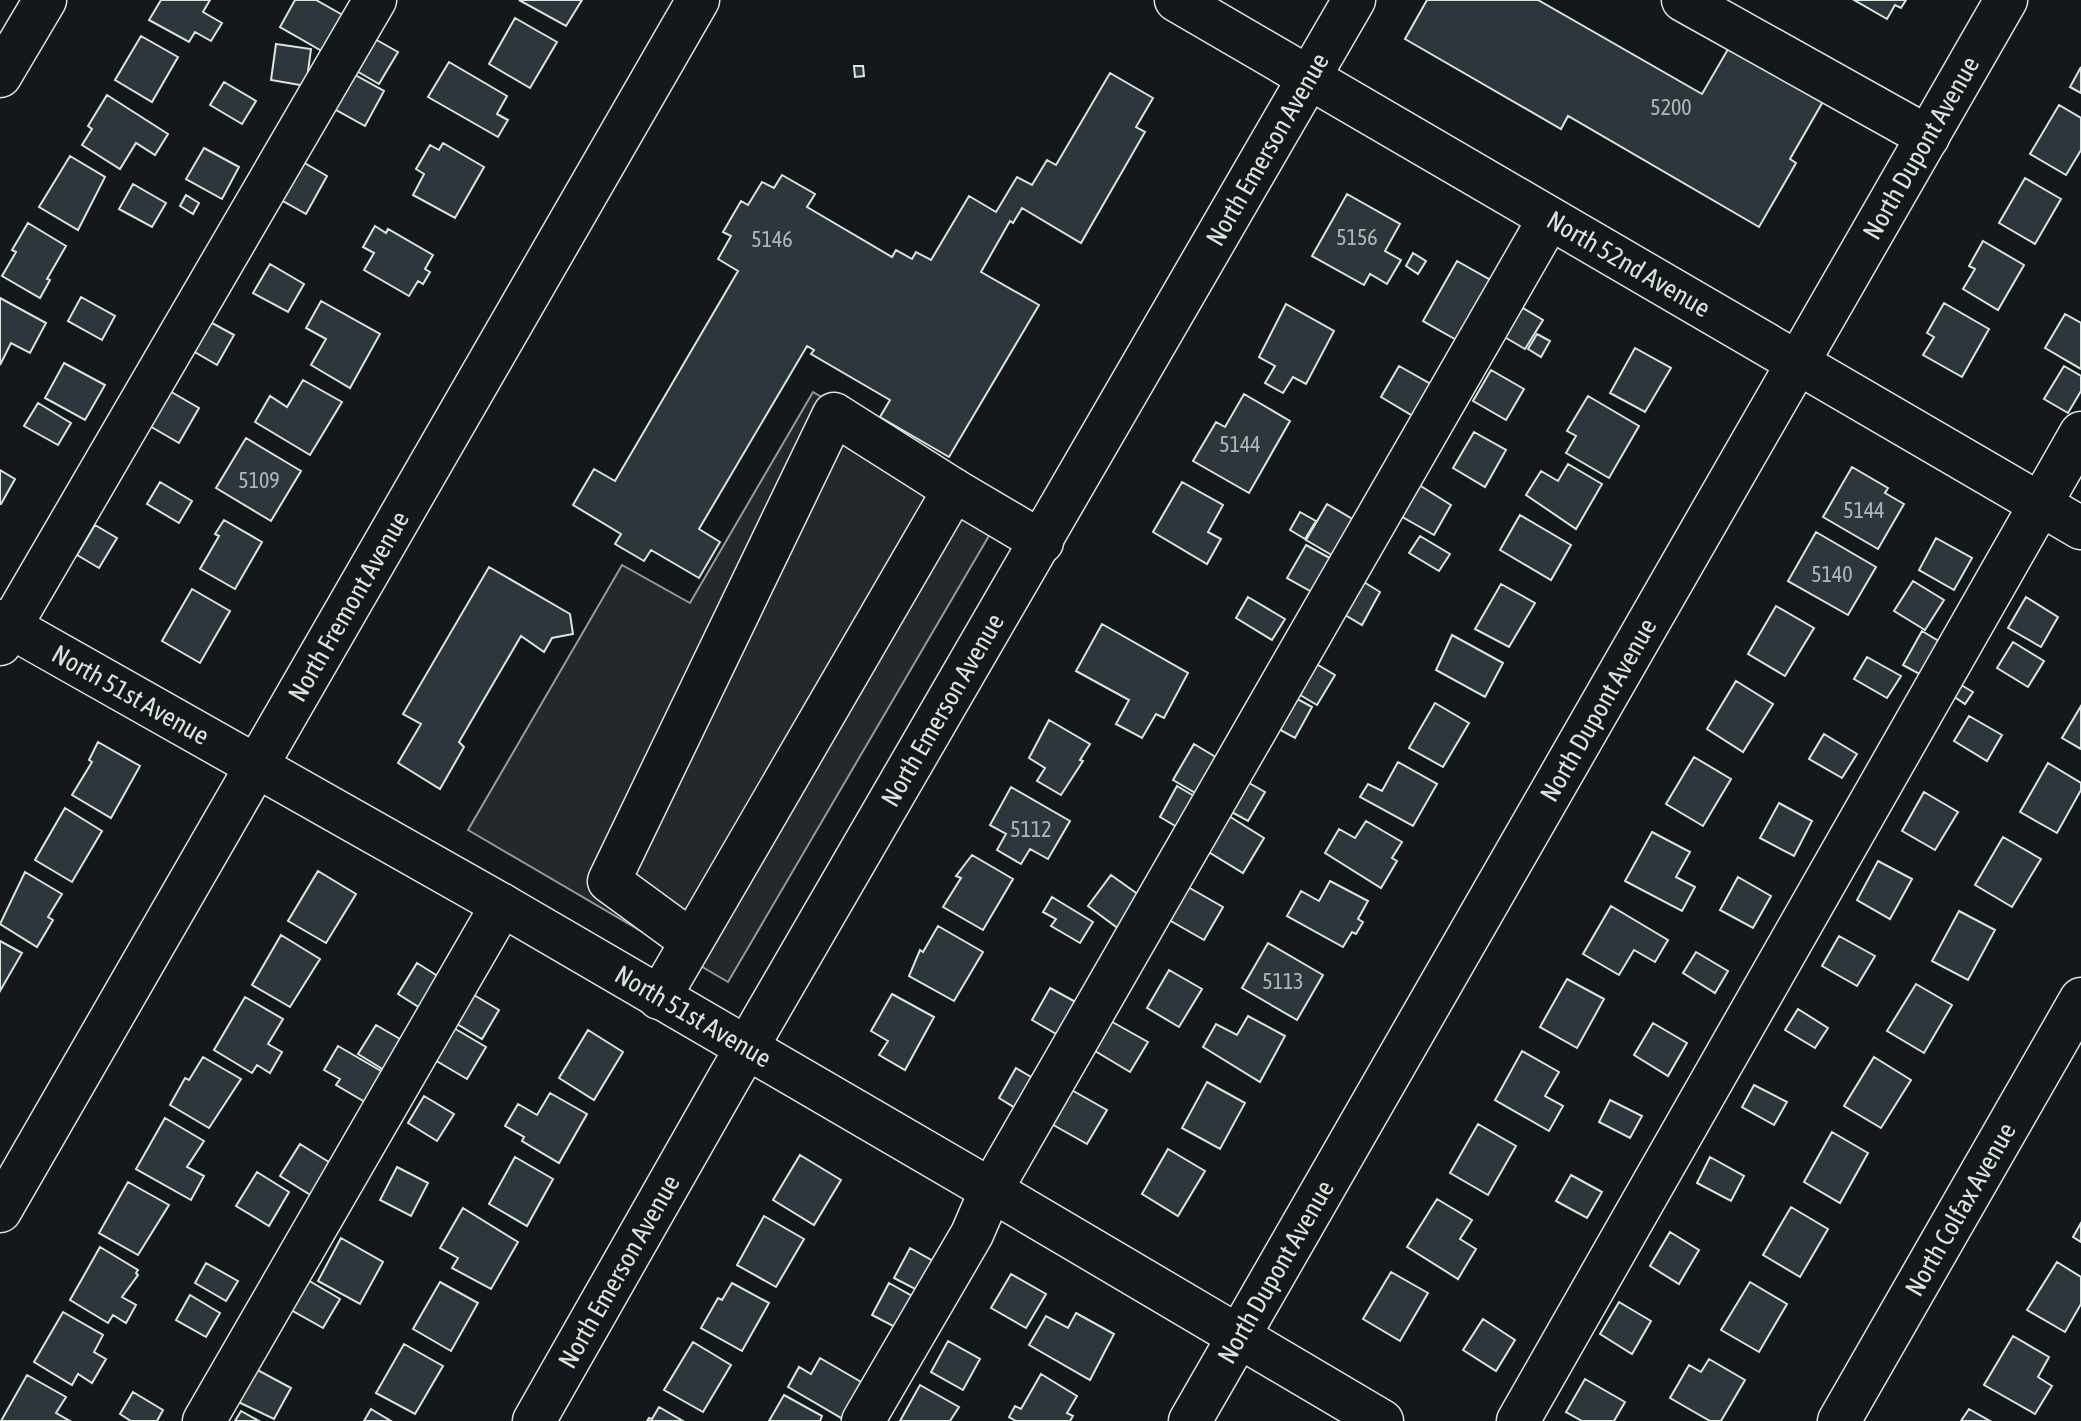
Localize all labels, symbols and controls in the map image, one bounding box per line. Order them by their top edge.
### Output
street label: North Emerson Avenue [1200,48,1335,251]
street label: North Dupont Avenue [1857,51,1985,245]
house number: 5200 [1650,94,1692,120]
street label: North 52nd Avenue [1542,205,1715,323]
house number: 5156 [1336,224,1378,250]
house number: 5146 [751,226,793,252]
house number: 5144 [1219,431,1261,457]
house number: 5109 [238,467,280,493]
house number: 5144 [1843,497,1885,523]
street label: North Fremont Avenue [282,506,415,707]
house number: 5140 [1811,561,1853,587]
street label: North Emerson Avenue [875,608,1010,812]
street label: North Dupont Avenue [1534,613,1663,807]
street label: North 51st Avenue [47,639,214,751]
house number: 5112 [1010,816,1052,842]
street label: North 51st Avenue [610,959,776,1074]
house number: 5113 [1262,968,1304,994]
street label: North Colfax Avenue [1899,1117,2022,1301]
street label: North Emerson Avenue [552,1170,686,1373]
street label: North Dupont Avenue [1211,1175,1340,1369]

